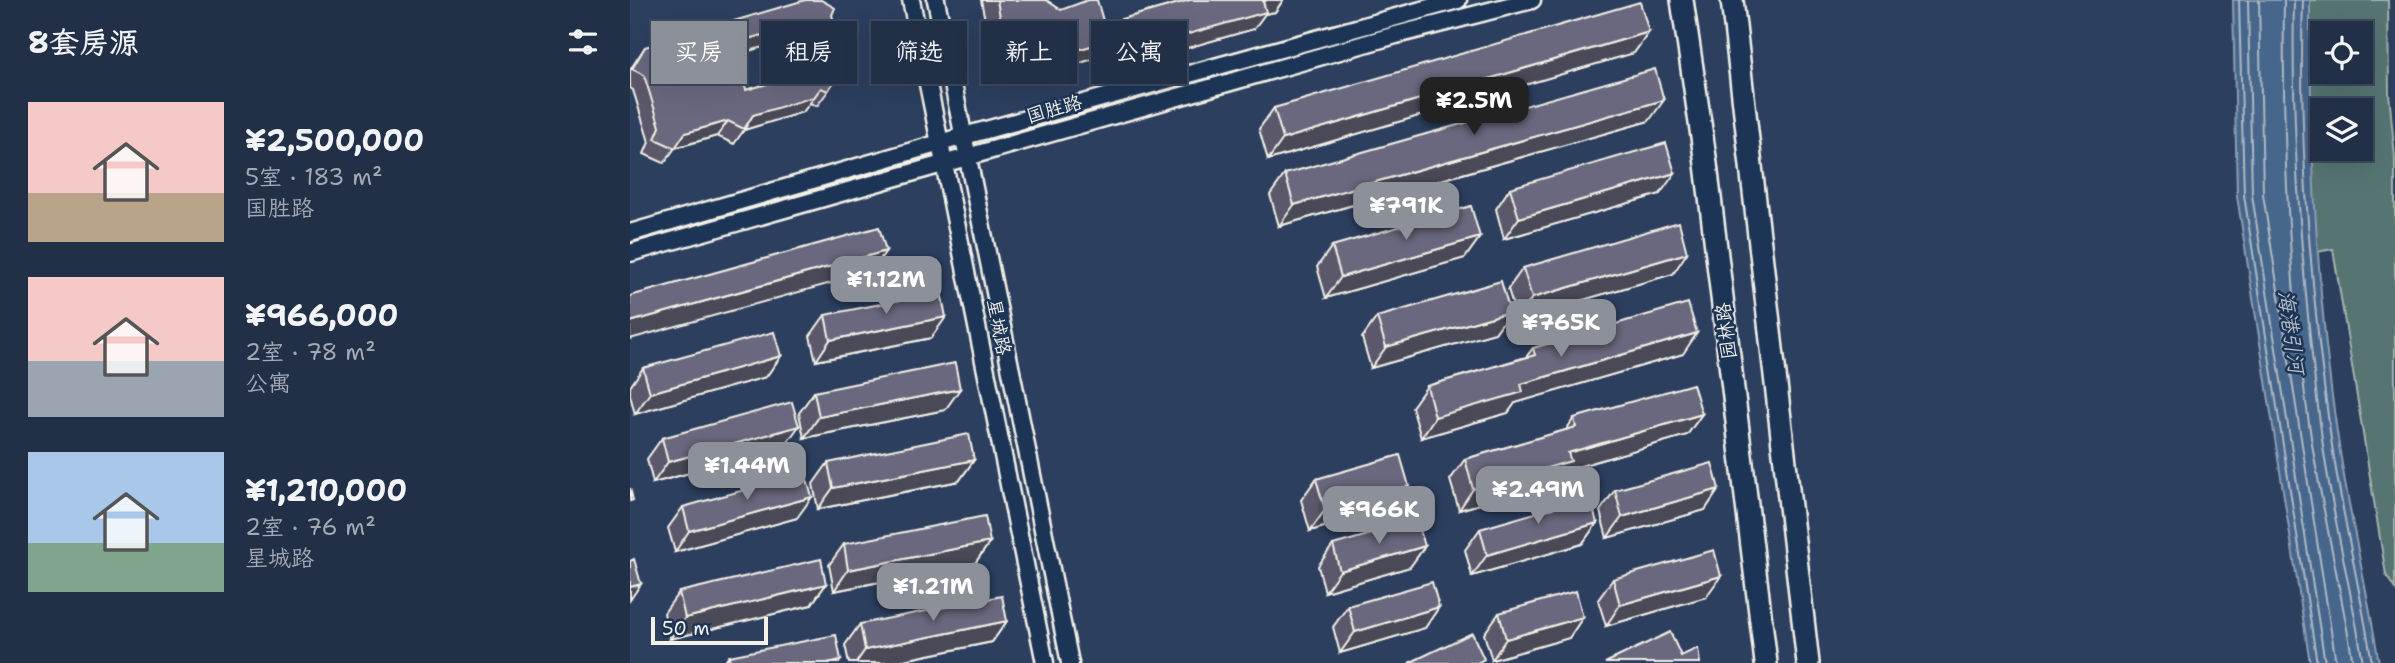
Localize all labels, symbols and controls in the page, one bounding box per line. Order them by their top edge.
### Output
chip: 买房 [651,21,747,84]
chip: 租房 [761,21,857,84]
chip: 筛选 [871,21,967,84]
chip: 新上 [981,21,1077,84]
chip: 公寓 [1091,21,1187,84]
map controls [2310,21,2373,161]
button: locate [2310,21,2373,84]
text: 8套房源 [28,22,139,63]
icon: filters [564,23,602,61]
pin: ¥2.5M [1425,78,1523,137]
text: ¥2.5M [1436,85,1512,115]
street label: 国胜路 [1023,89,1085,129]
button: layers [2310,98,2373,161]
text: ¥2,500,000 [245,120,424,161]
icon: home [84,130,168,214]
text: 5室 · 183 m² [245,162,383,192]
pin: ¥791K [1357,182,1455,242]
text: ¥791K [1369,190,1443,220]
text: 国胜路 [245,193,314,223]
pin: ¥1.12M [829,256,943,316]
text: ¥1.12M [847,264,925,294]
water label: 海港引河 [2271,288,2311,379]
text: ¥966,000 [245,295,399,336]
street label: 星城路 [981,297,1017,357]
pin: ¥765K [1512,300,1610,359]
street label: 园林路 [1710,301,1742,361]
icon: home [84,305,168,389]
text: ¥765K [1522,307,1600,337]
text: 2室 · 78 m² [245,337,376,367]
text: 公寓 [245,368,291,398]
pin: ¥1.44M [690,442,804,502]
text: ¥1.44M [704,450,790,480]
pin: ¥2.49M [1481,466,1595,526]
text: ¥1,210,000 [245,470,407,511]
text: ¥2.49M [1492,474,1584,504]
icon: home [84,480,168,564]
pin: ¥966K [1330,486,1428,546]
text: ¥966K [1339,494,1419,524]
text: 2室 · 76 m² [245,512,376,542]
text: 星城路 [245,543,314,573]
pin: ¥1.21M [876,564,990,623]
text: ¥1.21M [893,571,973,601]
scale bar [651,614,768,646]
text: 50 m [662,616,710,641]

